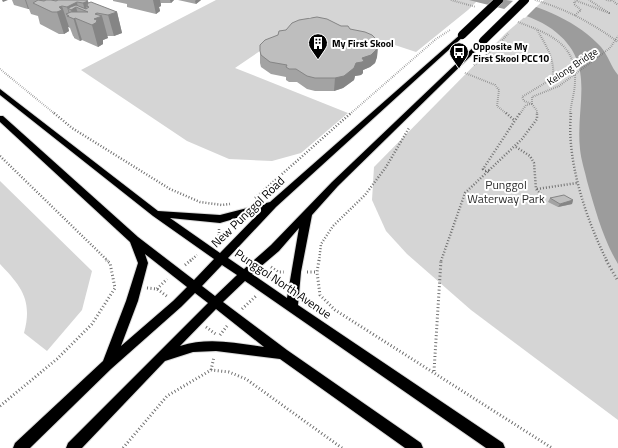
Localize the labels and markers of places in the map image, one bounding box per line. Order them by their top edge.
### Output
building icon: My First Skool [307,32,329,60]
place label: My First Skool [332,36,394,51]
place label: Opposite My First Skool PCC10 [473,39,550,66]
bus stop icon: Opposite My First Skool PCC10 [448,41,470,69]

